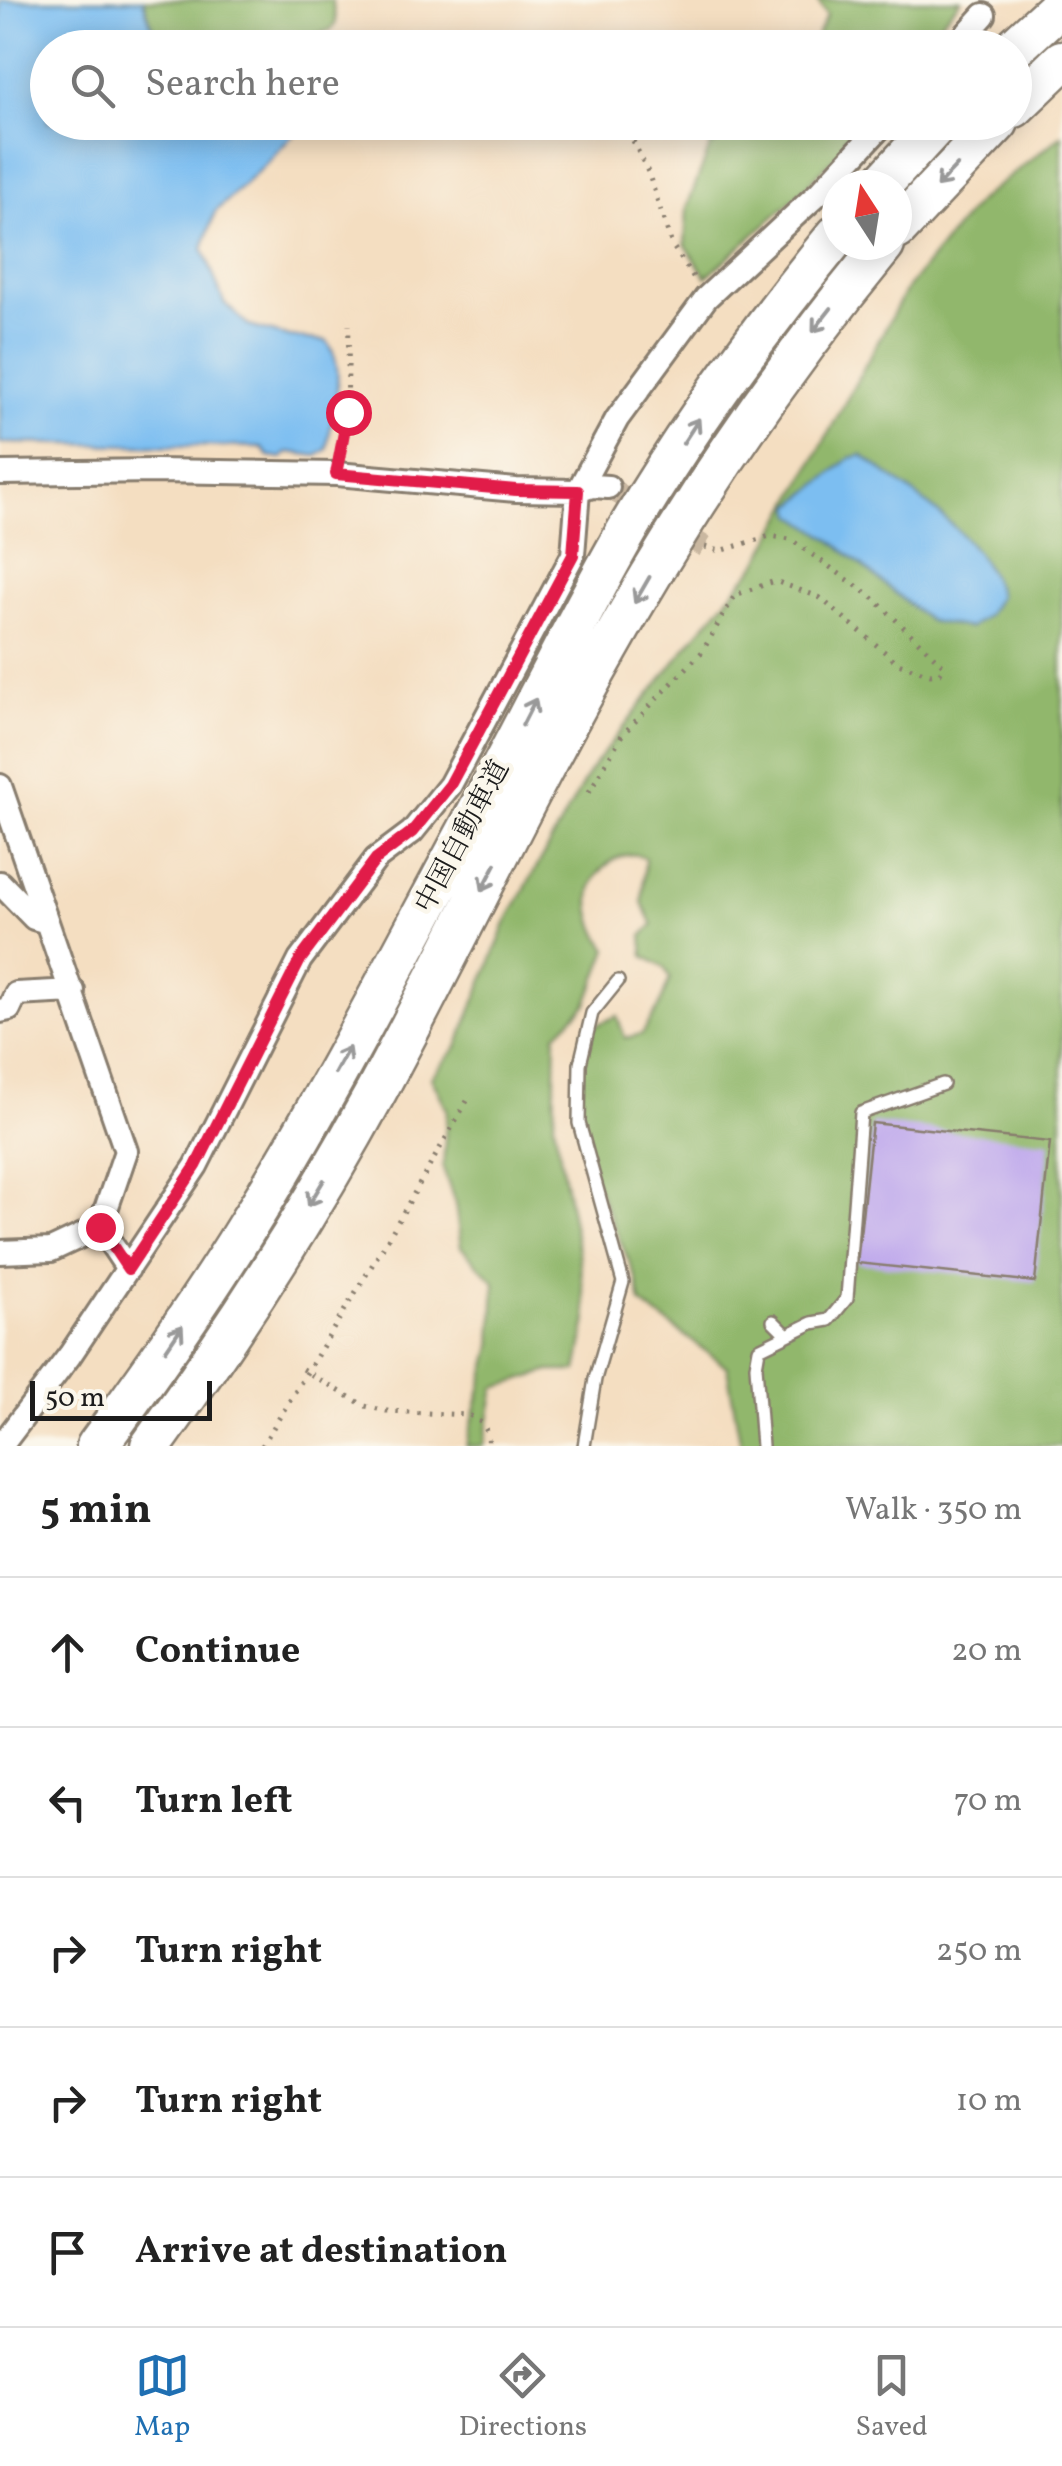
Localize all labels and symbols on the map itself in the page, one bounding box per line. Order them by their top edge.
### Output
one-way arrow [935,163,959,187]
north arrow [822,170,912,260]
one-way arrow [811,307,833,333]
route start [326,390,372,436]
one-way arrow [680,417,701,445]
one-way arrow [632,576,652,604]
one-way arrow [520,698,539,728]
street label: 中国自動車道 [406,754,520,920]
one-way arrow [479,861,498,891]
one-way arrow [332,1046,352,1075]
one-way arrow [306,1178,326,1207]
route end [78,1205,124,1251]
one-way arrow [164,1325,185,1353]
scale bar [30,1376,212,1420]

